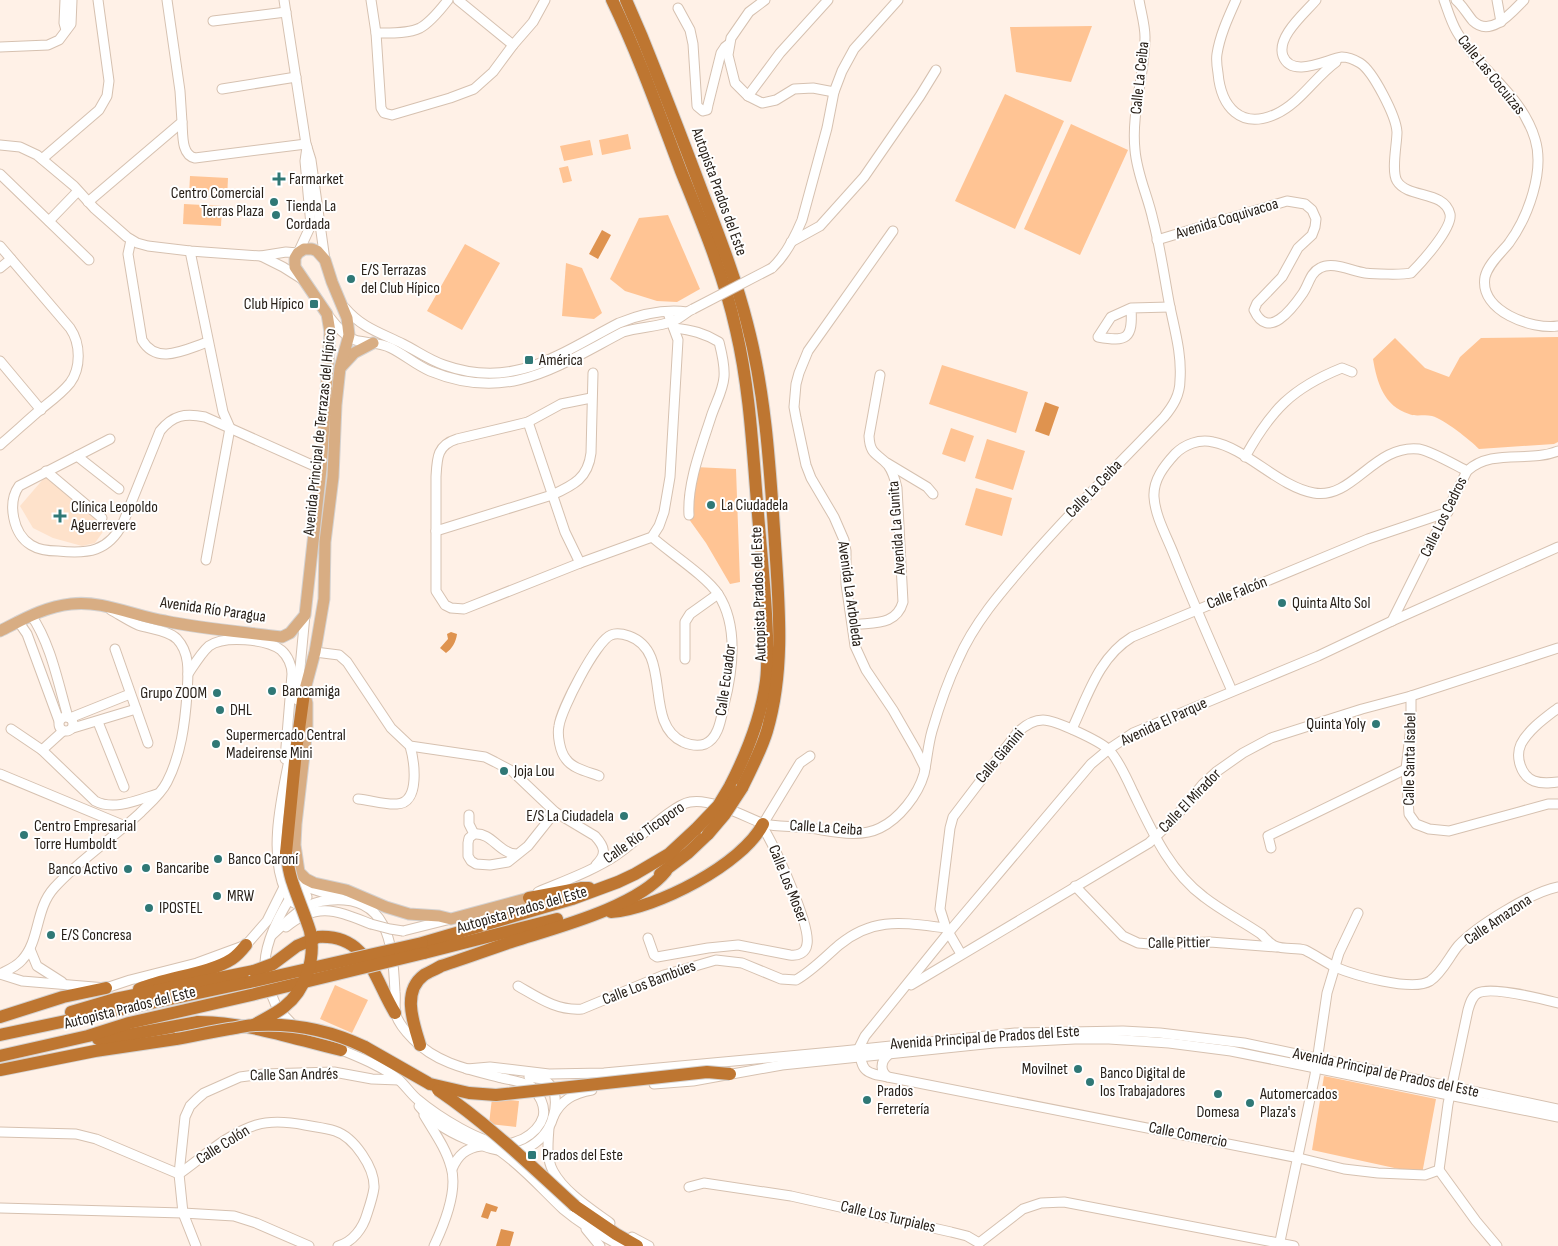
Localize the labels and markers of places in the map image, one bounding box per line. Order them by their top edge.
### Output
place label: Farmarket [289,170,344,189]
marker: Farmarket [273,173,285,185]
place label: Centro Comercial Terras Plaza [171,184,264,221]
marker: Centro Comercial Terras Plaza [268,196,280,208]
place label: Tienda La Cordada [286,197,336,234]
marker: Tienda La Cordada [270,209,282,221]
place label: E/S Terrazas del Club Hípico [361,261,440,298]
marker: E/S Terrazas del Club Hípico [345,273,357,285]
place label: Club Hípico [244,295,304,314]
marker: Club Hípico [308,298,320,310]
place label: América [538,351,583,370]
marker: América [523,354,535,366]
place label: La Ciudadela [721,496,788,515]
place label: Clínica Leopoldo Aguerrevere [70,498,158,535]
marker: La Ciudadela [705,499,717,511]
marker: Clínica Leopoldo Aguerrevere [53,509,67,523]
place label: Quinta Alto Sol [1292,594,1370,613]
marker: Quinta Alto Sol [1276,597,1288,609]
place label: Bancamiga [282,682,340,701]
place label: Grupo ZOOM [140,684,207,703]
marker: Bancamiga [266,685,278,697]
marker: Grupo ZOOM [211,687,223,699]
place label: DHL [230,701,252,720]
marker: DHL [214,704,226,716]
place label: Quinta Yoly [1306,715,1366,734]
marker: Quinta Yoly [1370,718,1382,730]
place label: Supermercado Central Madeirense Mini [226,726,346,763]
marker: Supermercado Central Madeirense Mini [210,738,222,750]
place label: Joja Lou [513,762,555,781]
marker: Joja Lou [498,765,510,777]
place label: E/S La Ciudadela [526,807,614,826]
marker: E/S La Ciudadela [618,810,630,822]
place label: Centro Empresarial Torre Humboldt [34,817,136,854]
marker: Centro Empresarial Torre Humboldt [18,829,30,841]
place label: Banco Caroní [228,850,298,869]
marker: Banco Caroní [212,853,224,865]
place label: Bancaribe [156,859,209,878]
place label: Banco Activo [48,860,118,879]
marker: Bancaribe [140,862,152,874]
marker: Banco Activo [122,863,134,875]
place label: MRW [227,887,255,906]
marker: MRW [211,890,223,902]
place label: IPOSTEL [159,899,203,918]
marker: IPOSTEL [143,902,155,914]
place label: E/S Concresa [61,926,132,945]
marker: E/S Concresa [45,929,57,941]
place label: Movilnet [1022,1060,1068,1079]
marker: Movilnet [1072,1063,1084,1075]
place label: Banco Digital de los Trabajadores [1100,1064,1186,1101]
marker: Banco Digital de los Trabajadores [1084,1076,1096,1088]
place label: Prados Ferretería [877,1082,930,1119]
place label: Automercados Plaza's [1259,1085,1338,1122]
marker: Domesa [1212,1088,1224,1100]
marker: Prados Ferretería [861,1094,873,1106]
marker: Automercados Plaza's [1244,1097,1256,1109]
place label: Domesa [1196,1103,1240,1122]
place label: Prados del Este [542,1146,623,1165]
marker: Prados del Este [526,1149,538,1161]

